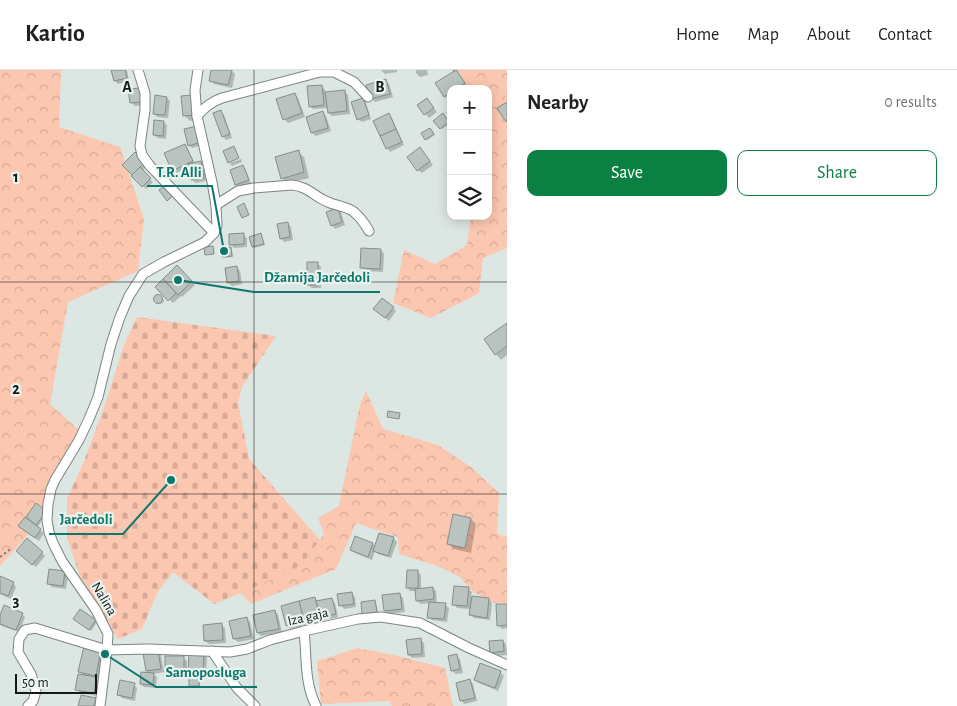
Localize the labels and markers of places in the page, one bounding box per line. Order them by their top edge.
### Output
callout: T.R. Alli [147,156,212,186]
callout: Džamija Jarčedoli [254,262,380,292]
callout: Jarčedoli [49,504,123,534]
callout: Samoposluga [156,657,257,687]

